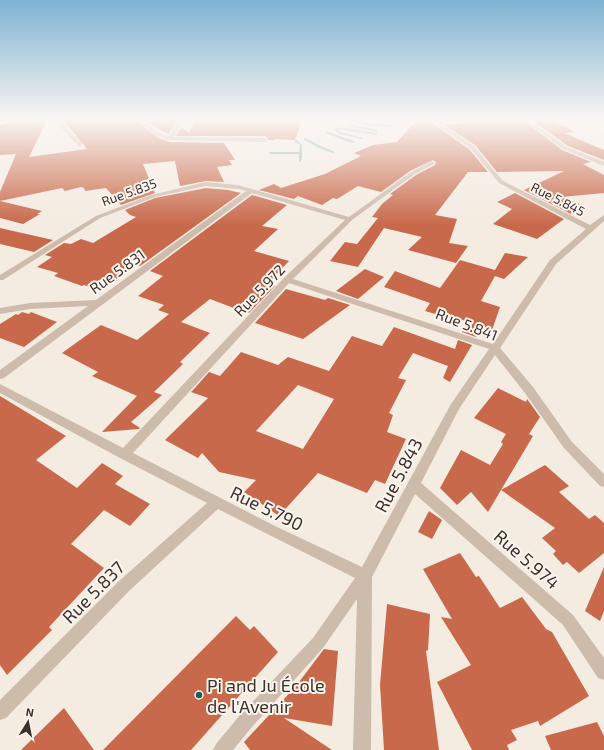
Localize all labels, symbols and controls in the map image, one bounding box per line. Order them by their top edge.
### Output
street label: Rue 5.835 [99,175,159,209]
street label: Rue 5.845 [528,179,588,219]
street label: Rue 5.831 [86,245,148,297]
street label: Rue 5.972 [230,260,288,320]
street label: Rue 5.841 [433,304,501,344]
street label: Rue 5.843 [369,434,427,516]
street label: Rue 5.790 [227,481,307,535]
street label: Rue 5.974 [490,525,564,593]
street label: Rue 5.837 [57,556,129,628]
place label: Pi and Ju École de l'Avenir [207,674,325,717]
marker: Pi and Ju École de l'Avenir [194,690,204,700]
north arrow [8,702,48,742]
text: N [25,705,35,719]

